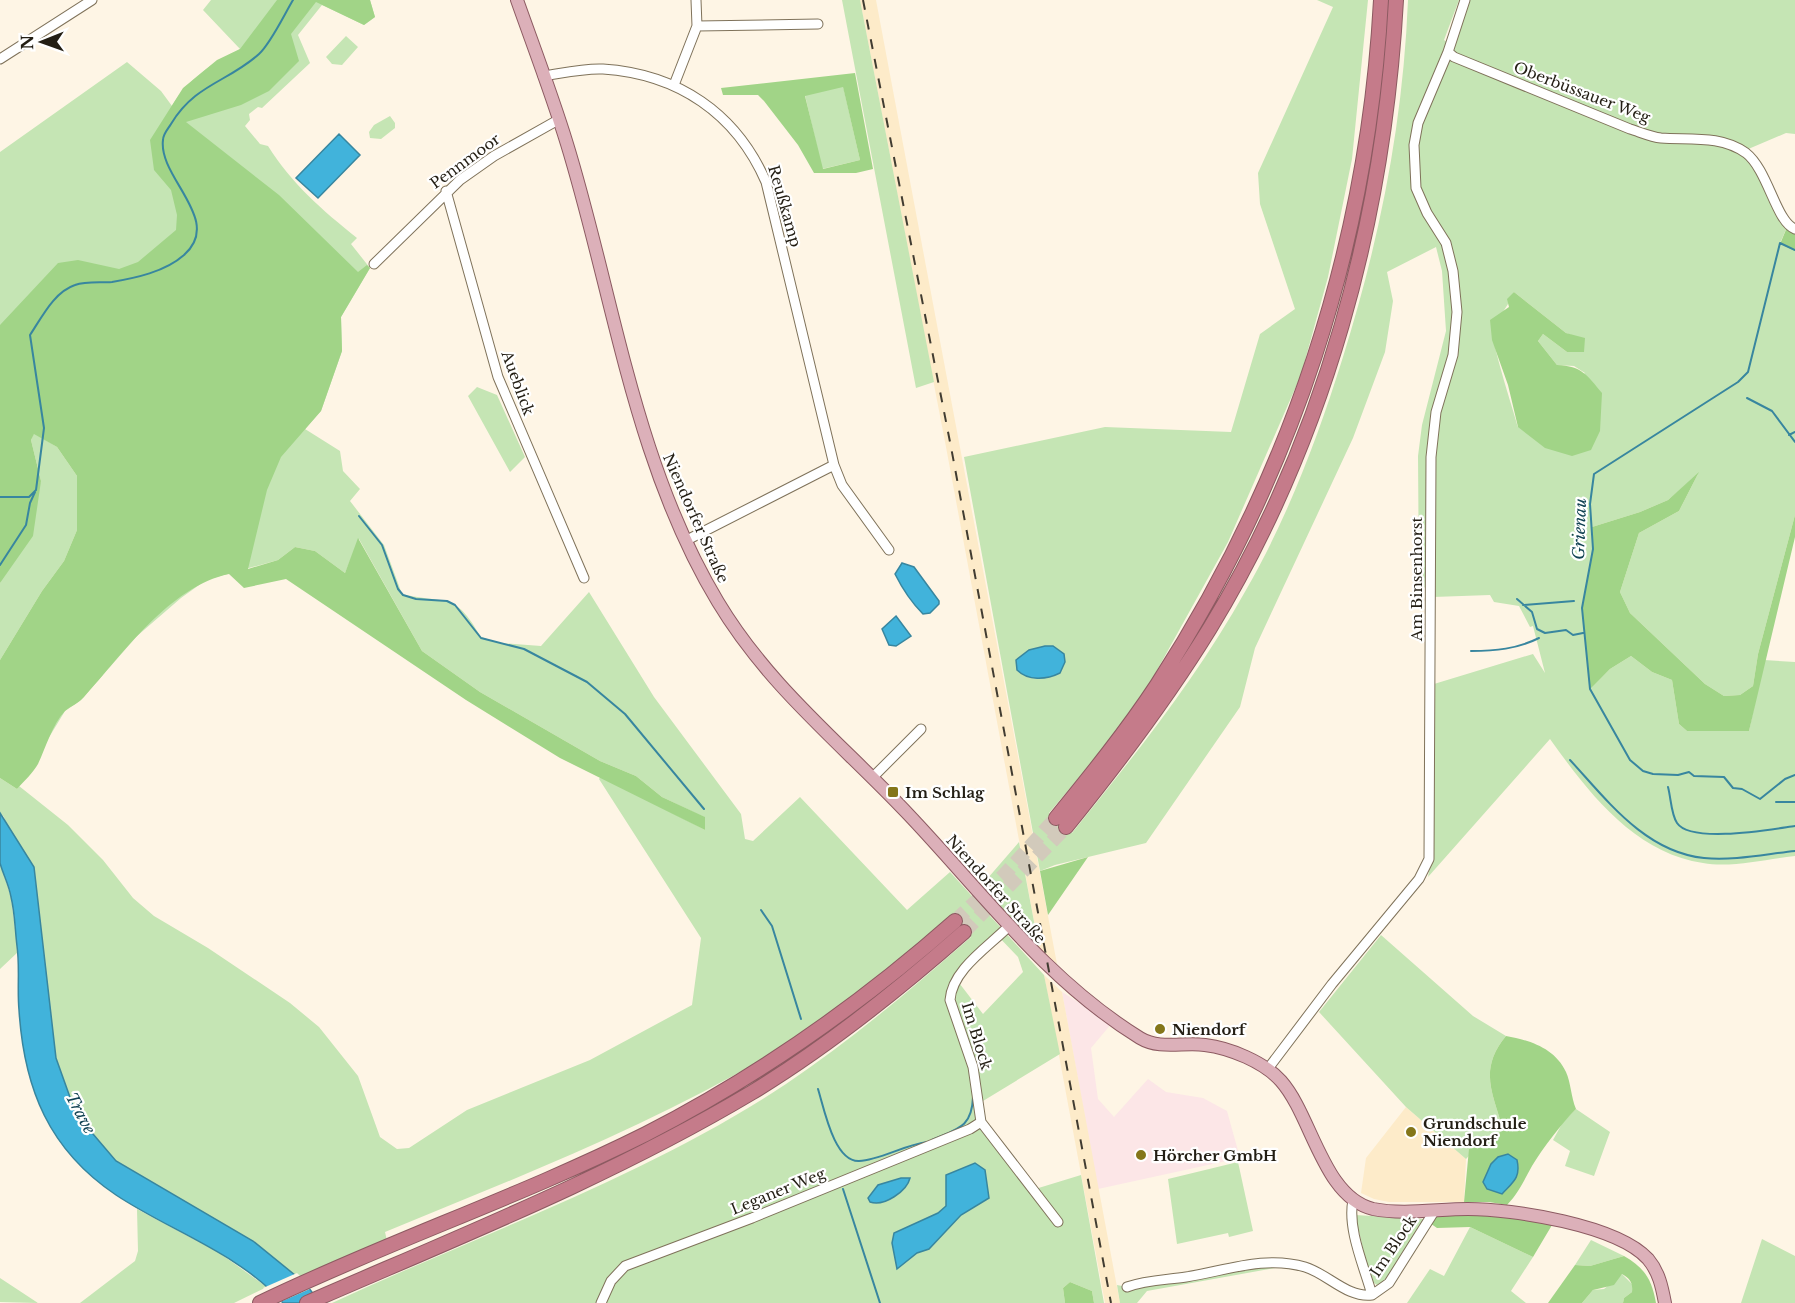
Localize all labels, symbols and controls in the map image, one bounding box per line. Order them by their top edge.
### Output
north arrow [12,12,72,72]
text: N [17,35,37,50]
street label: Oberbüssauer Weg [1511,57,1654,127]
street label: Pennmoor [426,129,504,193]
street label: Reußkamp [764,163,806,249]
street label: Aueblick [497,347,539,418]
street label: Niendorfer Straße [659,450,733,586]
water label: Grienau [1568,498,1590,560]
street label: Am Binsenhorst [1407,516,1426,642]
place label: Im Schlag [905,783,985,802]
marker: Im Schlag [886,785,900,799]
street label: Niendorfer Straße [942,831,1050,947]
street label: Im Block [958,1000,997,1073]
place label: Niendorf [1172,1020,1248,1039]
marker: Niendorf [1153,1022,1167,1036]
water label: Trave [62,1089,100,1138]
place label: Grundschule Niendorf [1423,1114,1527,1150]
marker: Grundschule Niendorf [1404,1125,1418,1139]
place label: Hörcher GmbH [1153,1146,1277,1165]
marker: Hörcher GmbH [1134,1148,1148,1162]
street label: Leganer Weg [728,1163,829,1219]
street label: Im Block [1366,1211,1421,1280]

